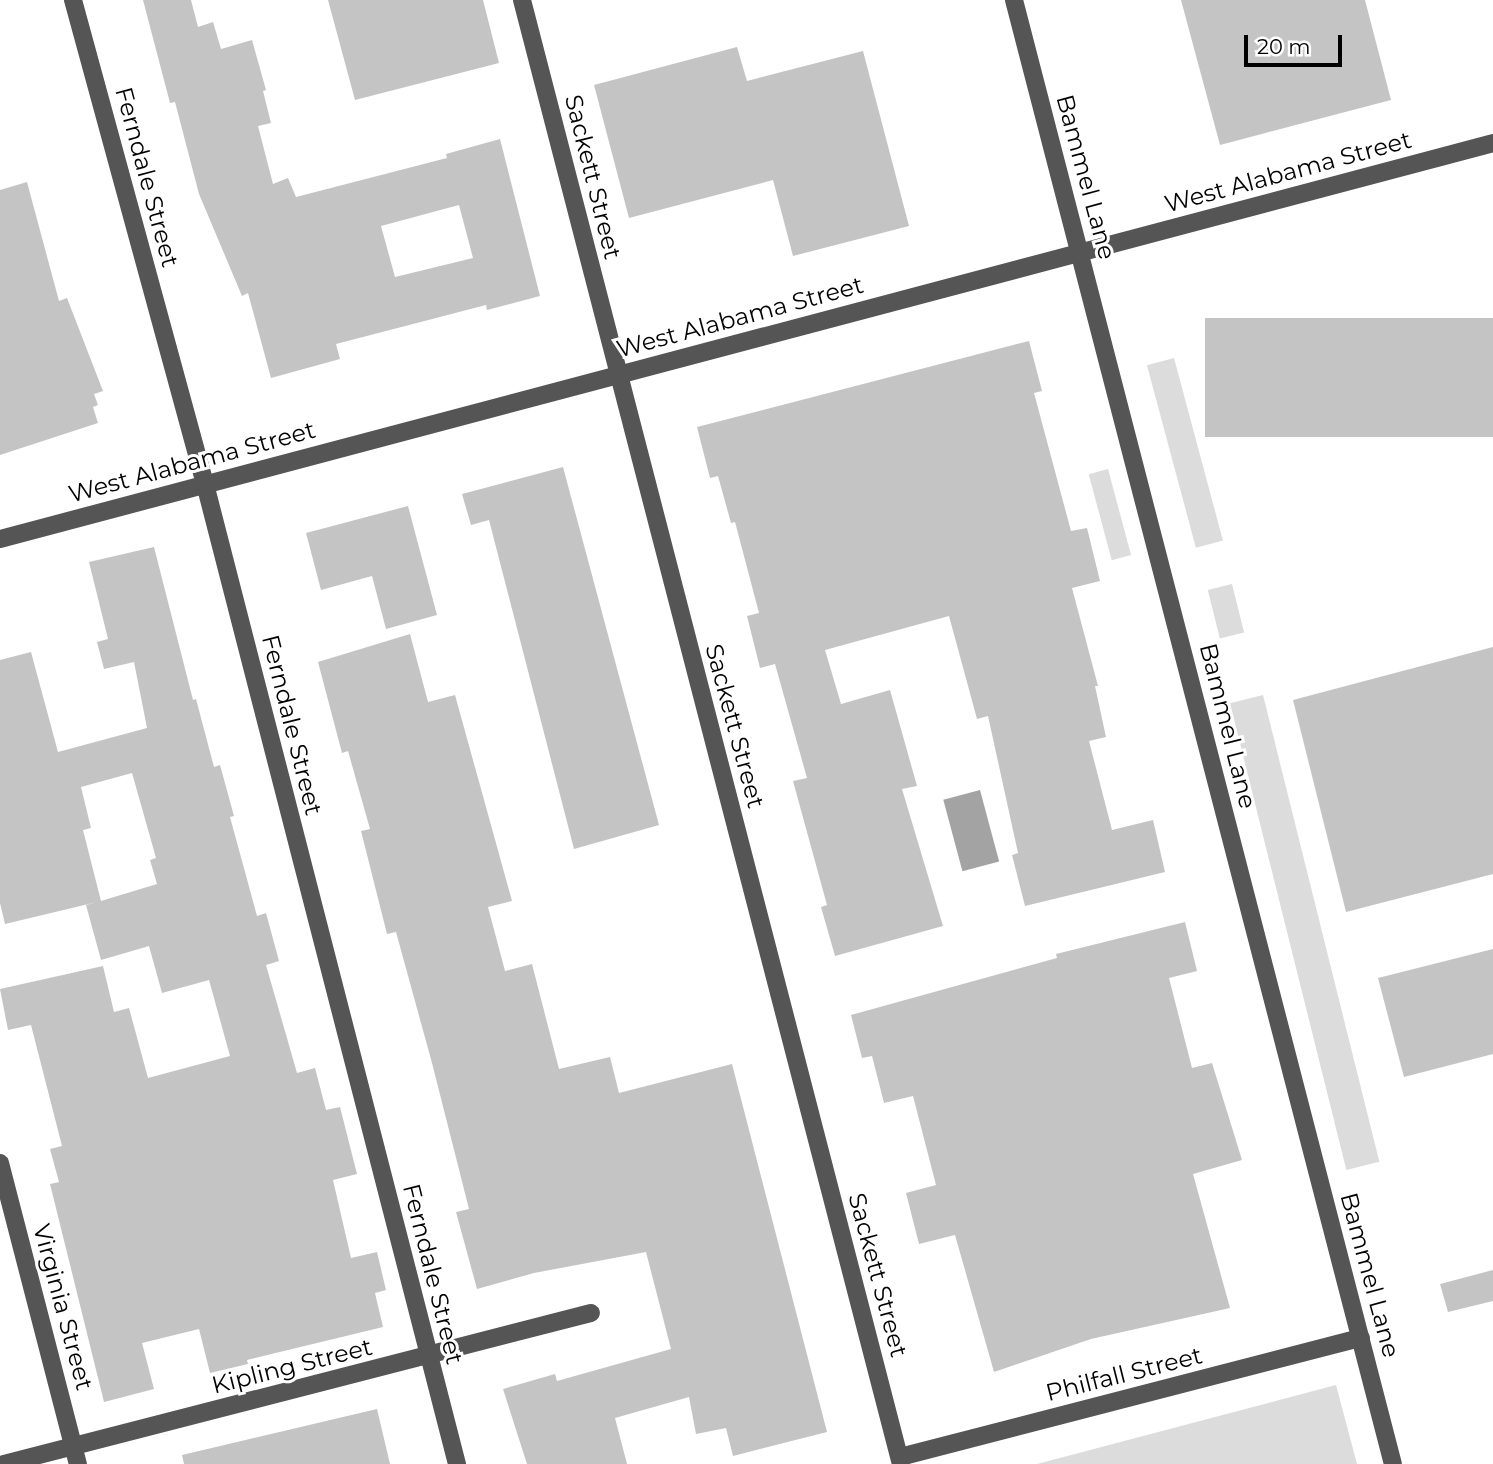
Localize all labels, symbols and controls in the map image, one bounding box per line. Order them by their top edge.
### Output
scale bar [1248,21,1346,65]
text: 20 m [1257,34,1311,59]
street label: Ferndale Street [109,84,185,270]
street label: Bammel Lane [1050,91,1122,263]
street label: Sackett Street [559,92,627,262]
street label: West Alabama Street [1161,125,1415,219]
street label: West Alabama Street [613,270,867,364]
street label: West Alabama Street [65,415,319,509]
street label: Ferndale Street [256,632,328,818]
street label: Bammel Lane [1194,640,1262,812]
street label: Sackett Street [699,641,771,811]
street label: Ferndale Street [397,1181,469,1367]
street label: Bammel Lane [1334,1189,1406,1361]
street label: Sackett Street [842,1190,914,1360]
street label: Virginia Street [27,1221,99,1393]
street label: Kipling Street [209,1332,375,1400]
street label: Philfall Street [1043,1341,1205,1407]

